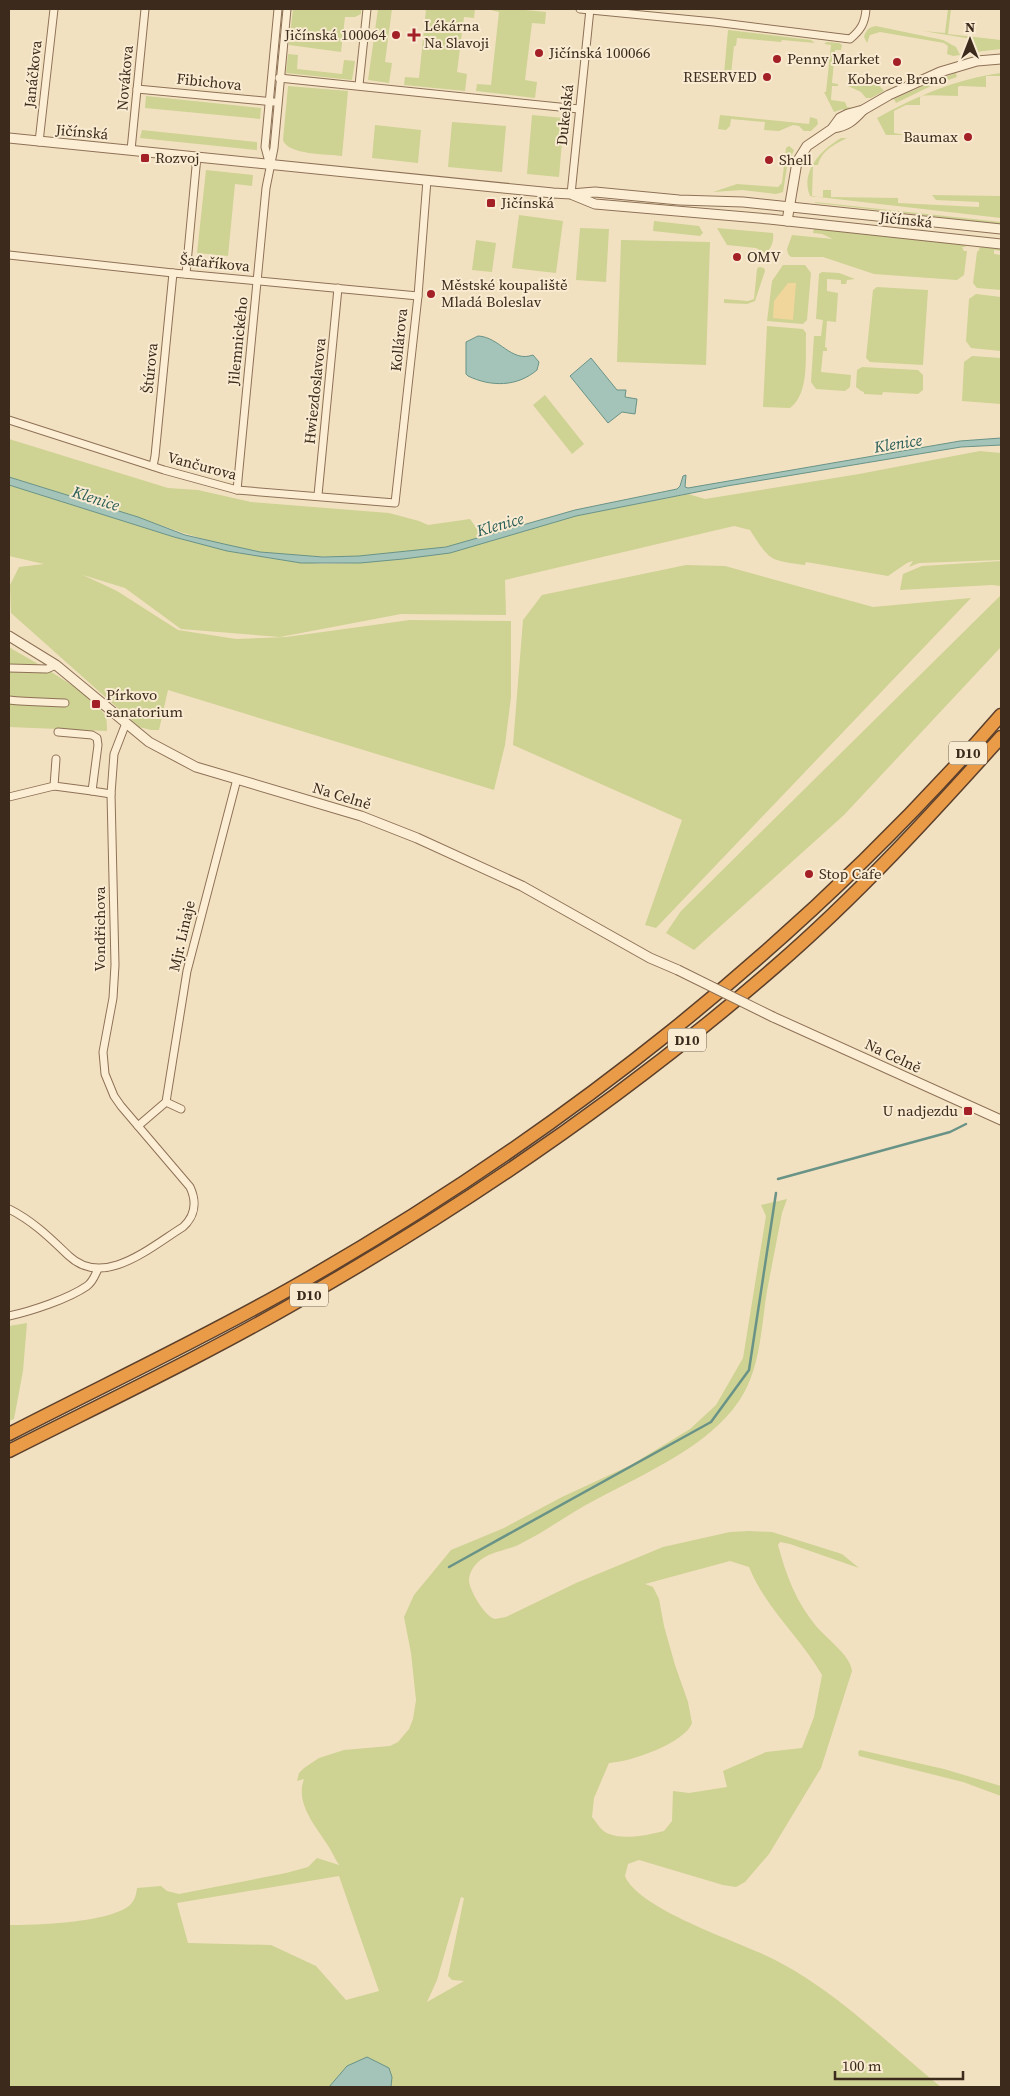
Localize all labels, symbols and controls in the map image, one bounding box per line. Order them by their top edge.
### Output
place label: Lékárna Na Slavoji [424,15,489,53]
north arrow [945,15,995,65]
text: N [965,17,975,37]
place label: Jičínská 100064 [283,24,386,45]
marker: Jičínská 100064 [390,29,402,41]
marker: Lékárna Na Slavoji [408,29,420,41]
street label: Janáčkova [18,39,47,110]
place label: Jičínská 100066 [548,42,651,63]
street label: Novákova [111,44,138,111]
marker: Jičínská 100066 [533,47,545,59]
place label: Penny Market [787,48,880,69]
marker: Penny Market [771,53,783,65]
marker: Koberce Breno [891,56,903,68]
place label: RESERVED [683,66,757,87]
street label: Fibichova [175,68,243,95]
place label: Koberce Breno [847,68,947,89]
marker: RESERVED [761,71,773,83]
street label: Dukelská [551,83,578,147]
street label: Jičínská [54,119,110,144]
place label: Baumax [903,126,958,147]
marker: Baumax [962,131,974,143]
place label: Rozvoj [155,147,199,168]
place label: Shell [779,149,813,170]
marker: Rozvoj [139,152,151,164]
marker: Shell [763,154,775,166]
place label: Jičínská [500,192,554,213]
marker: Jičínská [485,197,497,209]
street label: Jičínská [878,206,934,233]
place label: OMV [747,246,781,267]
street label: Šafaříkova [179,248,251,277]
marker: OMV [731,251,743,263]
place label: Městské koupaliště Mladá Boleslav [441,274,568,312]
marker: Městské koupaliště Mladá Boleslav [425,288,437,300]
street label: Jilemnického [222,296,253,387]
street label: Kollárova [385,307,412,373]
street label: Hwiezdoslavova [298,336,331,445]
street label: Štúrova [136,341,163,394]
water label: Klenice [871,428,924,458]
street label: Vančurova [165,446,239,485]
water label: Klenice [69,480,123,516]
water label: Klenice [473,507,527,542]
place label: Pírkovo sanatorium [106,684,183,722]
marker: Pírkovo sanatorium [90,698,102,710]
road number: D10 [949,741,987,764]
street label: Na Celně [310,777,374,814]
place label: Stop Cafe [819,863,882,884]
marker: Stop Cafe [803,868,815,880]
street label: Vondřichova [89,886,110,972]
street label: Mjr. Linaje [163,898,200,974]
road number: D10 [668,1028,706,1052]
street label: Na Celně [862,1033,925,1078]
place label: U nadjezdu [883,1100,958,1121]
marker: U nadjezdu [962,1105,974,1117]
road number: D10 [290,1284,328,1306]
scale bar [835,2048,962,2080]
text: 100 m [842,2055,882,2076]

